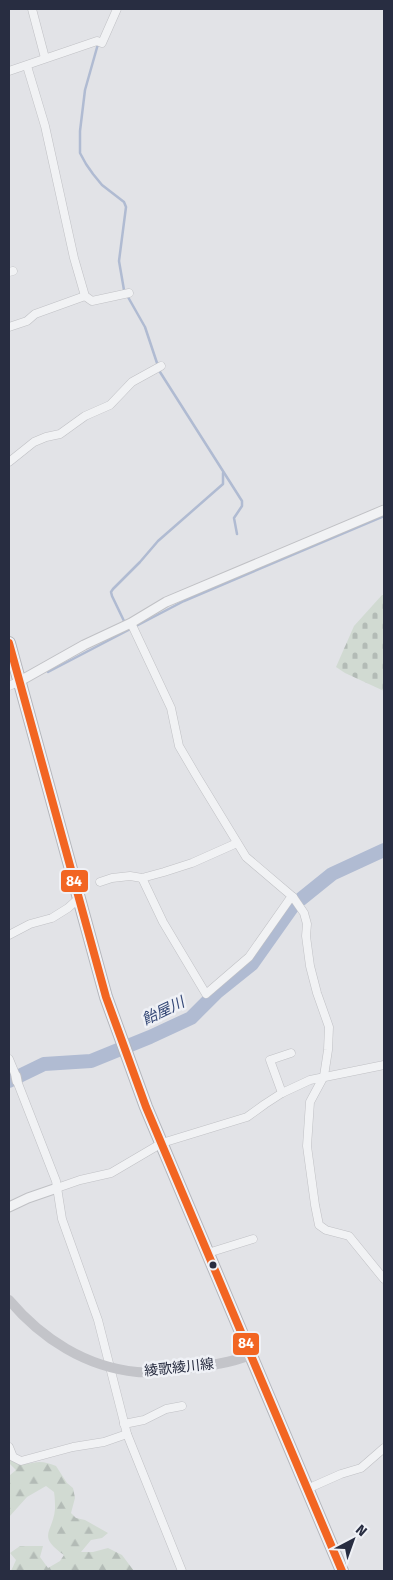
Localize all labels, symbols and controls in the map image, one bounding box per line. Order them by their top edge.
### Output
line badge: 84 [60,869,89,893]
text: 84 [66,873,82,890]
water label: 飴屋川 [139,992,189,1029]
unlabelled marker [208,1260,218,1270]
line badge: 84 [232,1332,260,1356]
text: 84 [238,1335,254,1352]
street label: 綾歌綾川線 [143,1355,215,1380]
north arrow [328,1515,378,1565]
text: N [352,1521,370,1540]

